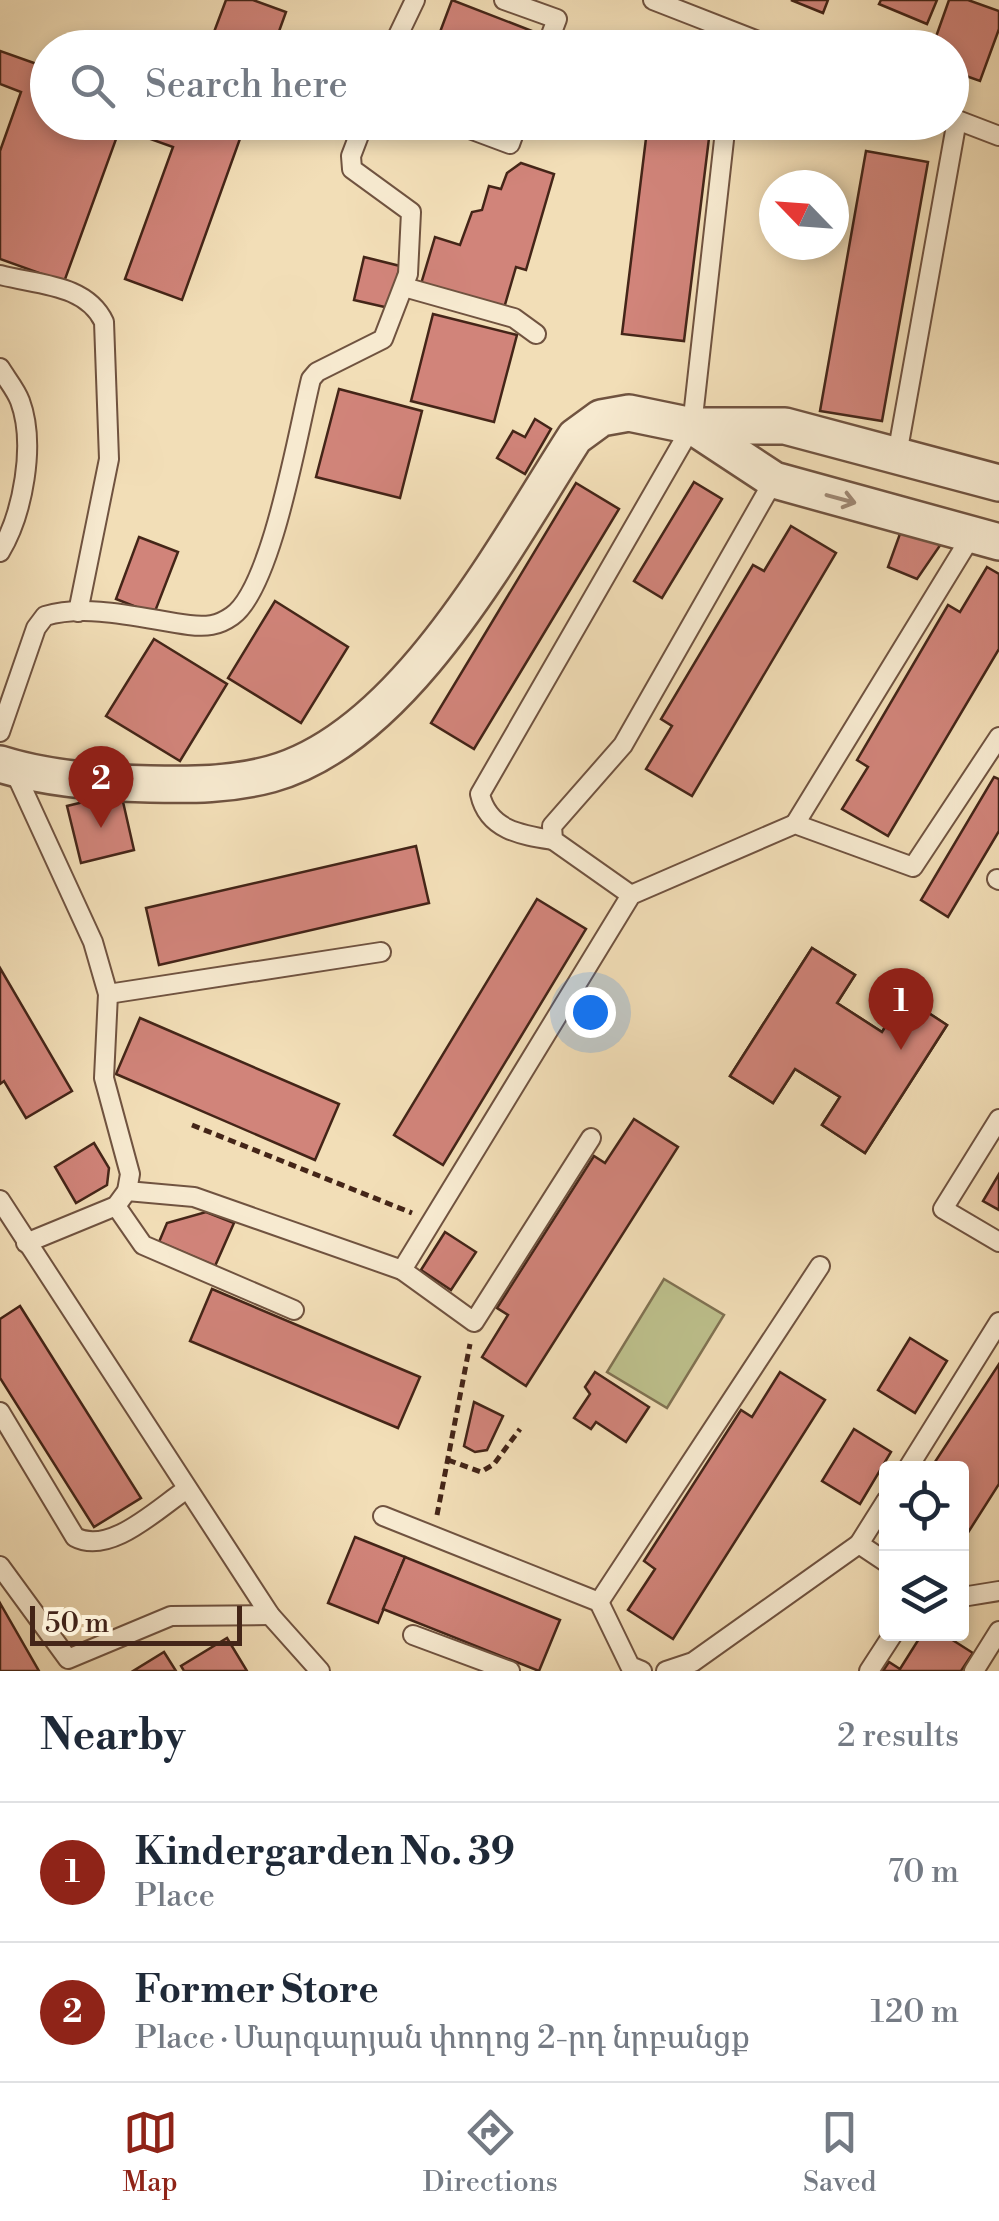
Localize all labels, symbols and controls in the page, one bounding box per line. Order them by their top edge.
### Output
search box [30,30,969,140]
icon: search [65,58,120,113]
text: Search here [145,62,348,109]
north arrow [759,170,849,260]
one-way arrow [825,490,856,509]
pin: 2 [68,746,134,828]
pin: 1 [868,968,934,1050]
your location [565,987,616,1038]
map controls [879,1461,969,1641]
button: locate [879,1461,969,1551]
button: layers [879,1551,969,1641]
scale bar [30,1601,242,1646]
text: 50 m [45,1606,109,1641]
text: Nearby [40,1710,185,1763]
text: 2 results [837,1716,959,1756]
text: Kindergarden No. 39 [135,1829,515,1876]
text: 1 [65,1852,80,1892]
text: 70 m [888,1852,959,1892]
text: Place [135,1876,215,1916]
text: Former Store [135,1967,379,2014]
text: 2 [62,1992,83,2032]
text: 120 m [870,1992,959,2032]
text: Place · Մարգարյան փողոց 2-րդ նրբանցք [135,2018,750,2058]
tab: Map [123,2105,178,2200]
tab: Directions [423,2105,558,2200]
tab: Saved [803,2105,876,2200]

